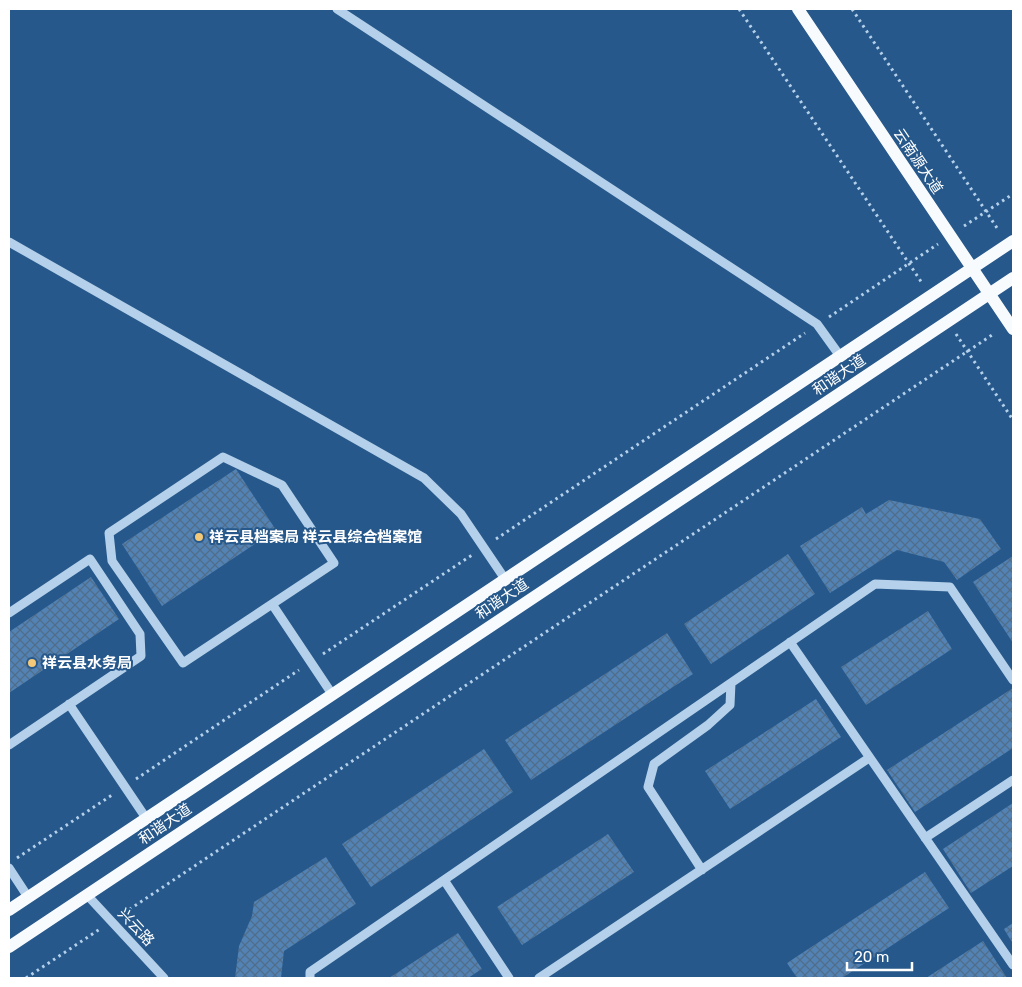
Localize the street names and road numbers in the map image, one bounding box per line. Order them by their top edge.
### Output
street label: 云南源大道 [890,125,946,197]
street label: 和谐大道 [809,351,869,399]
street label: 和谐大道 [472,575,532,623]
street label: 和谐大道 [135,800,195,848]
street label: 兴云路 [114,904,158,950]

